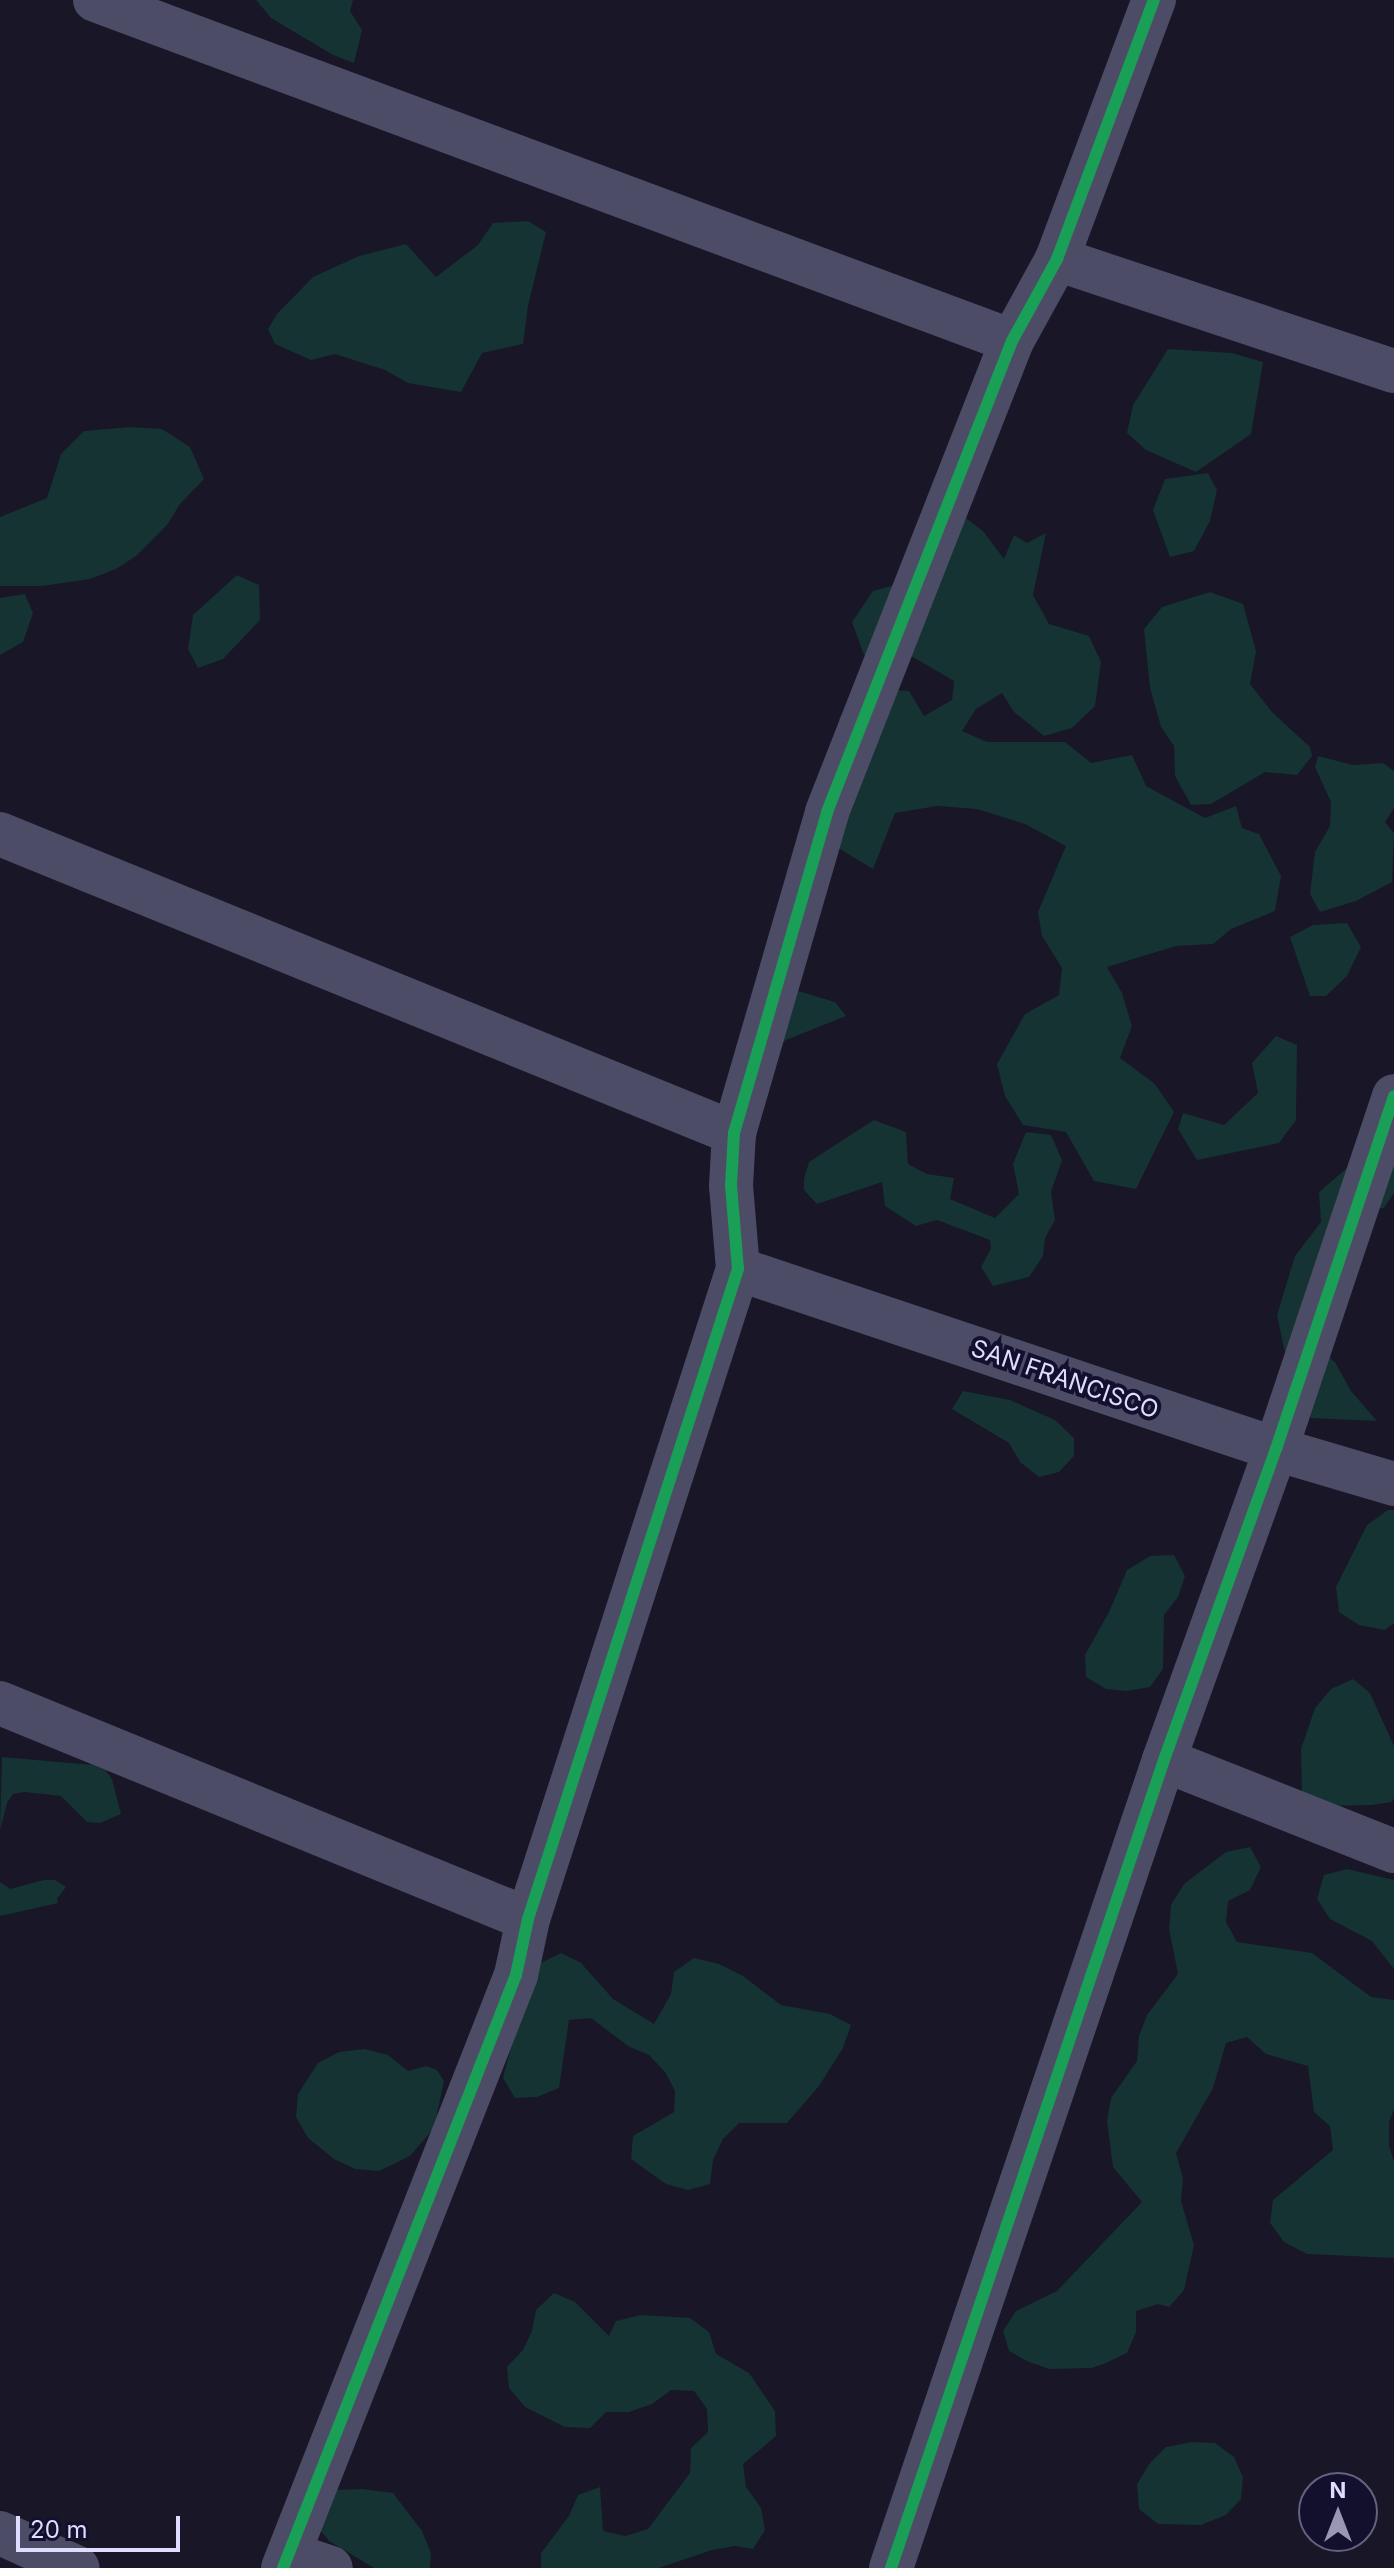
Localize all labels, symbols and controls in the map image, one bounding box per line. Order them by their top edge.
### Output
street label: SAN FRANCISCO [968,1333,1162,1425]
north arrow [1298,2472,1378,2552]
text: N [1330,2477,1346,2503]
scale bar [20,2500,184,2550]
text: 20 m [30,2515,88,2544]

